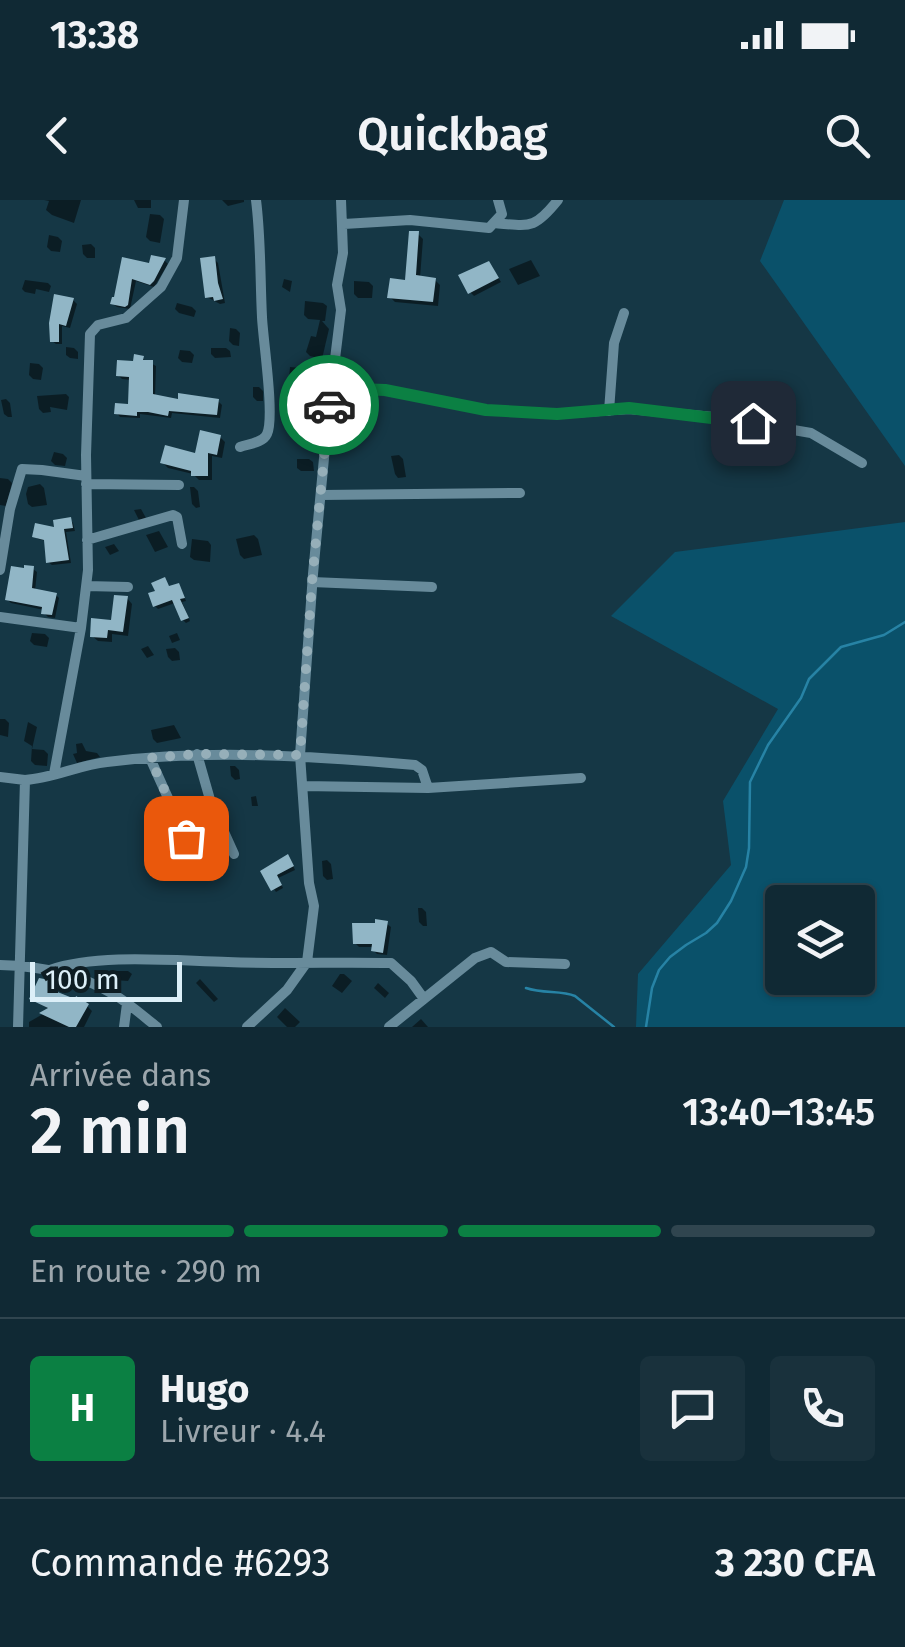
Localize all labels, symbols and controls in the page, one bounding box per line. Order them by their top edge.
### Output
text: 13:38 [50,12,139,58]
icon: back [30,108,85,163]
text: Quickbag [357,108,548,162]
icon: search [820,108,875,163]
courier [279,355,379,455]
icon: car [302,378,357,433]
pin [711,381,796,466]
icon: home [726,396,781,451]
pin [144,796,229,881]
icon: bag [159,811,214,866]
map controls [765,885,875,995]
button: layers [765,885,875,995]
scale bar [30,957,182,1001]
text: 100 m [45,963,120,996]
text: Arrivée dans [30,1056,211,1094]
text: 13:40–13:45 [682,1089,875,1135]
text: 2 min [30,1092,190,1170]
text: En route · 290 m [30,1252,262,1290]
button: chat [640,1356,745,1461]
button: phone [770,1356,875,1461]
text: Hugo [160,1366,249,1412]
text: H [70,1385,95,1431]
text: Livreur · 4.4 [160,1412,326,1450]
text: Commande #6293 [30,1540,330,1586]
text: 3 230 CFA [715,1540,875,1586]

